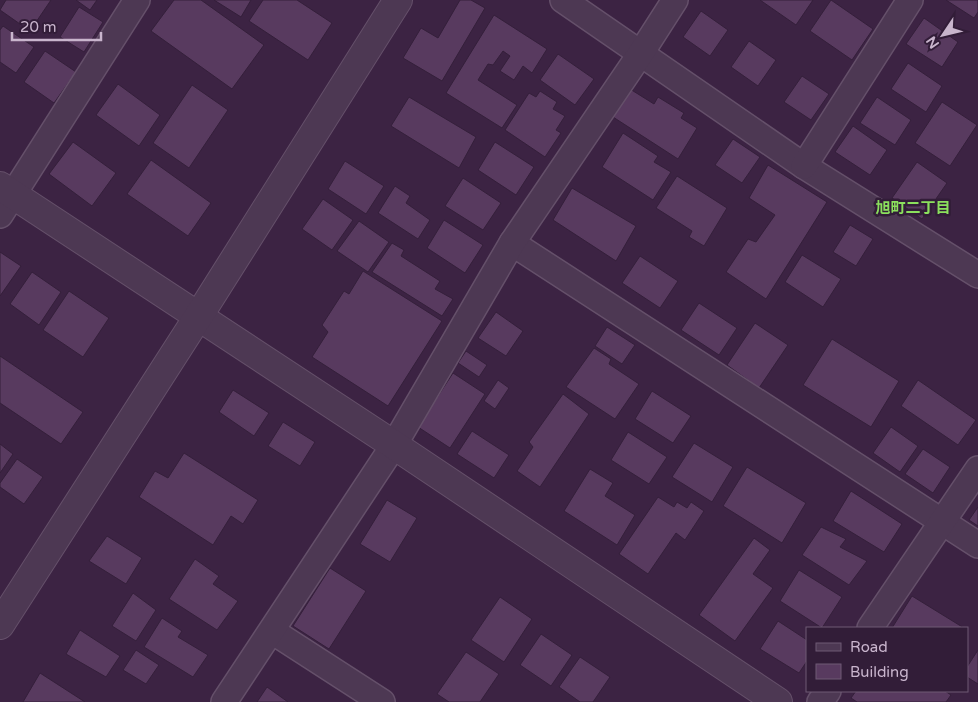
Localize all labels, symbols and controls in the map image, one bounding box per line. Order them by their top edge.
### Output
scale bar [12,10,101,42]
north arrow [918,10,968,60]
text: 20 m [20,18,57,36]
text: N [923,33,943,52]
district label: 旭町二丁目 [875,199,951,217]
legend [806,627,968,692]
text: Road [850,638,888,656]
text: Building [850,663,909,681]

